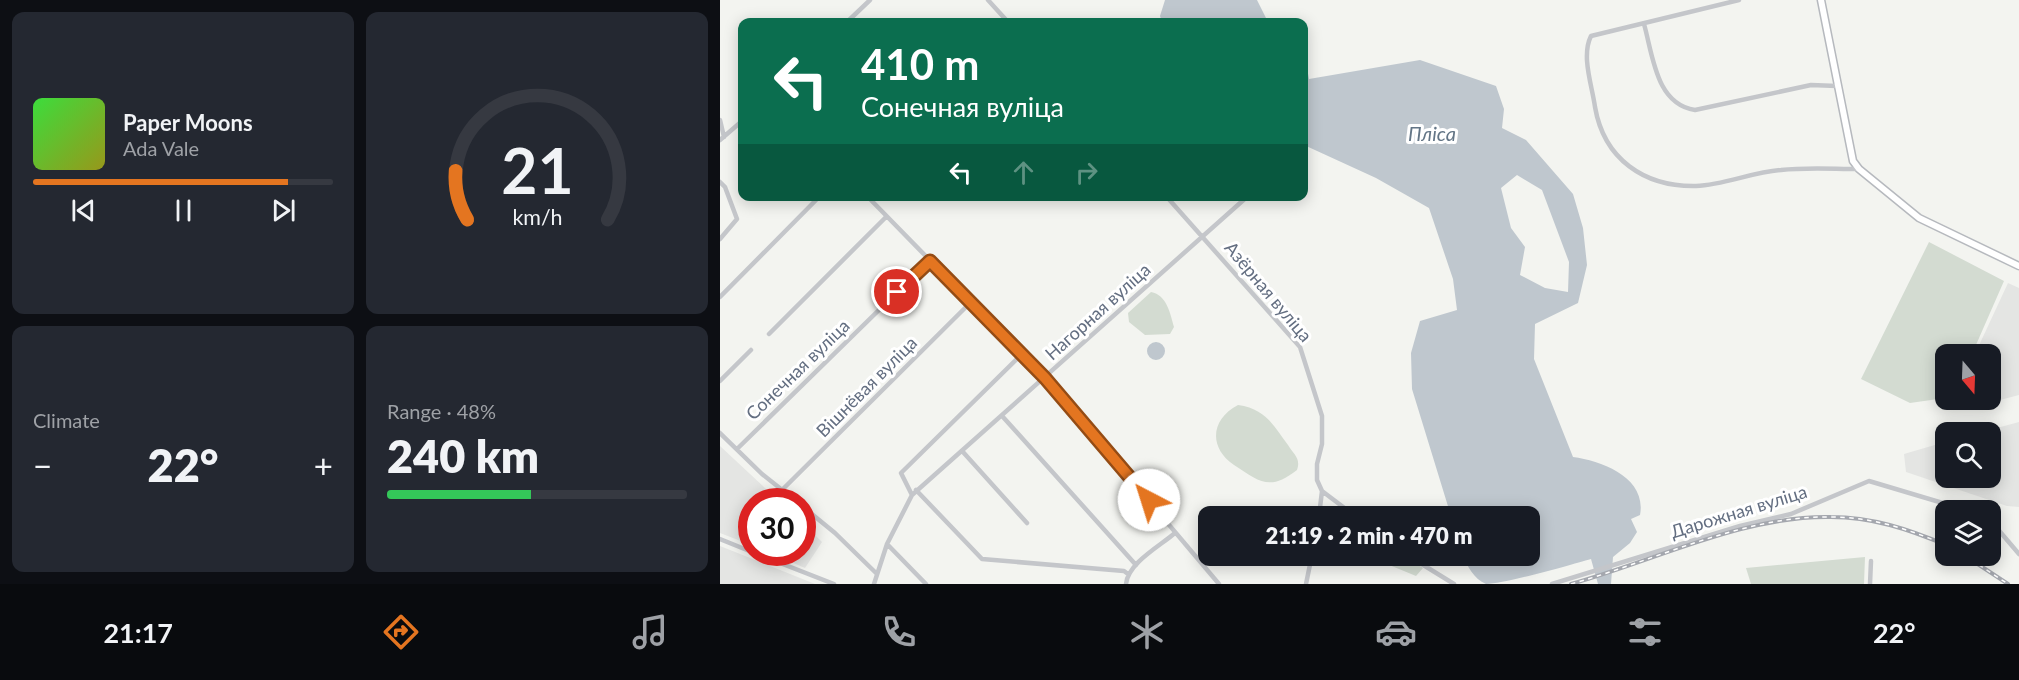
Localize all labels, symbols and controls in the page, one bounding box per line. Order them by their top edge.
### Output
text: 410 m [861,39,979,89]
icon: left [762,42,840,120]
text: Сонечная вуліца [861,90,1064,123]
text: Paper Moons [123,109,253,136]
water label: Пліса [1408,121,1456,145]
text: 21 [501,132,573,207]
text: Ada Vale [123,136,199,160]
icon: left [944,156,977,189]
icon: ahead [1007,156,1040,189]
icon: right [1070,156,1103,189]
icon: previous [67,194,100,227]
icon: pause [167,194,200,227]
icon: next [267,194,300,227]
text: km/h [512,204,562,230]
street label: Азёрная вуліца [1220,237,1317,346]
street label: Нагорная вуліца [1040,258,1155,364]
pin [871,266,922,317]
icon: arrive [880,275,913,308]
street label: Сонечная вуліца [741,314,854,424]
street label: Вішнёвая вуліца [811,331,921,441]
north arrow [1935,344,2001,410]
map controls [1935,344,2001,566]
text: Range · 48% [387,399,496,423]
text: Climate [33,408,100,432]
button: search [1935,422,2001,488]
text: 240 km [387,429,539,483]
text: 22° [148,438,218,492]
text: − [33,445,52,485]
text: + [314,445,333,485]
position arrow [1117,468,1181,532]
street label: Дарожная вуліца [1668,480,1810,542]
speed limit sign: 30 [738,488,816,566]
button: layers [1935,500,2001,566]
text: 21:19 · 2 min · 470 m [1266,522,1472,549]
icon: directions [380,611,422,653]
icon: music [629,611,671,653]
icon: phone [878,611,920,653]
icon: climate [1126,611,1168,653]
icon: car [1375,611,1417,653]
icon: filters [1624,611,1666,653]
text: 21:17 [103,616,173,649]
text: 22° [1873,616,1915,649]

